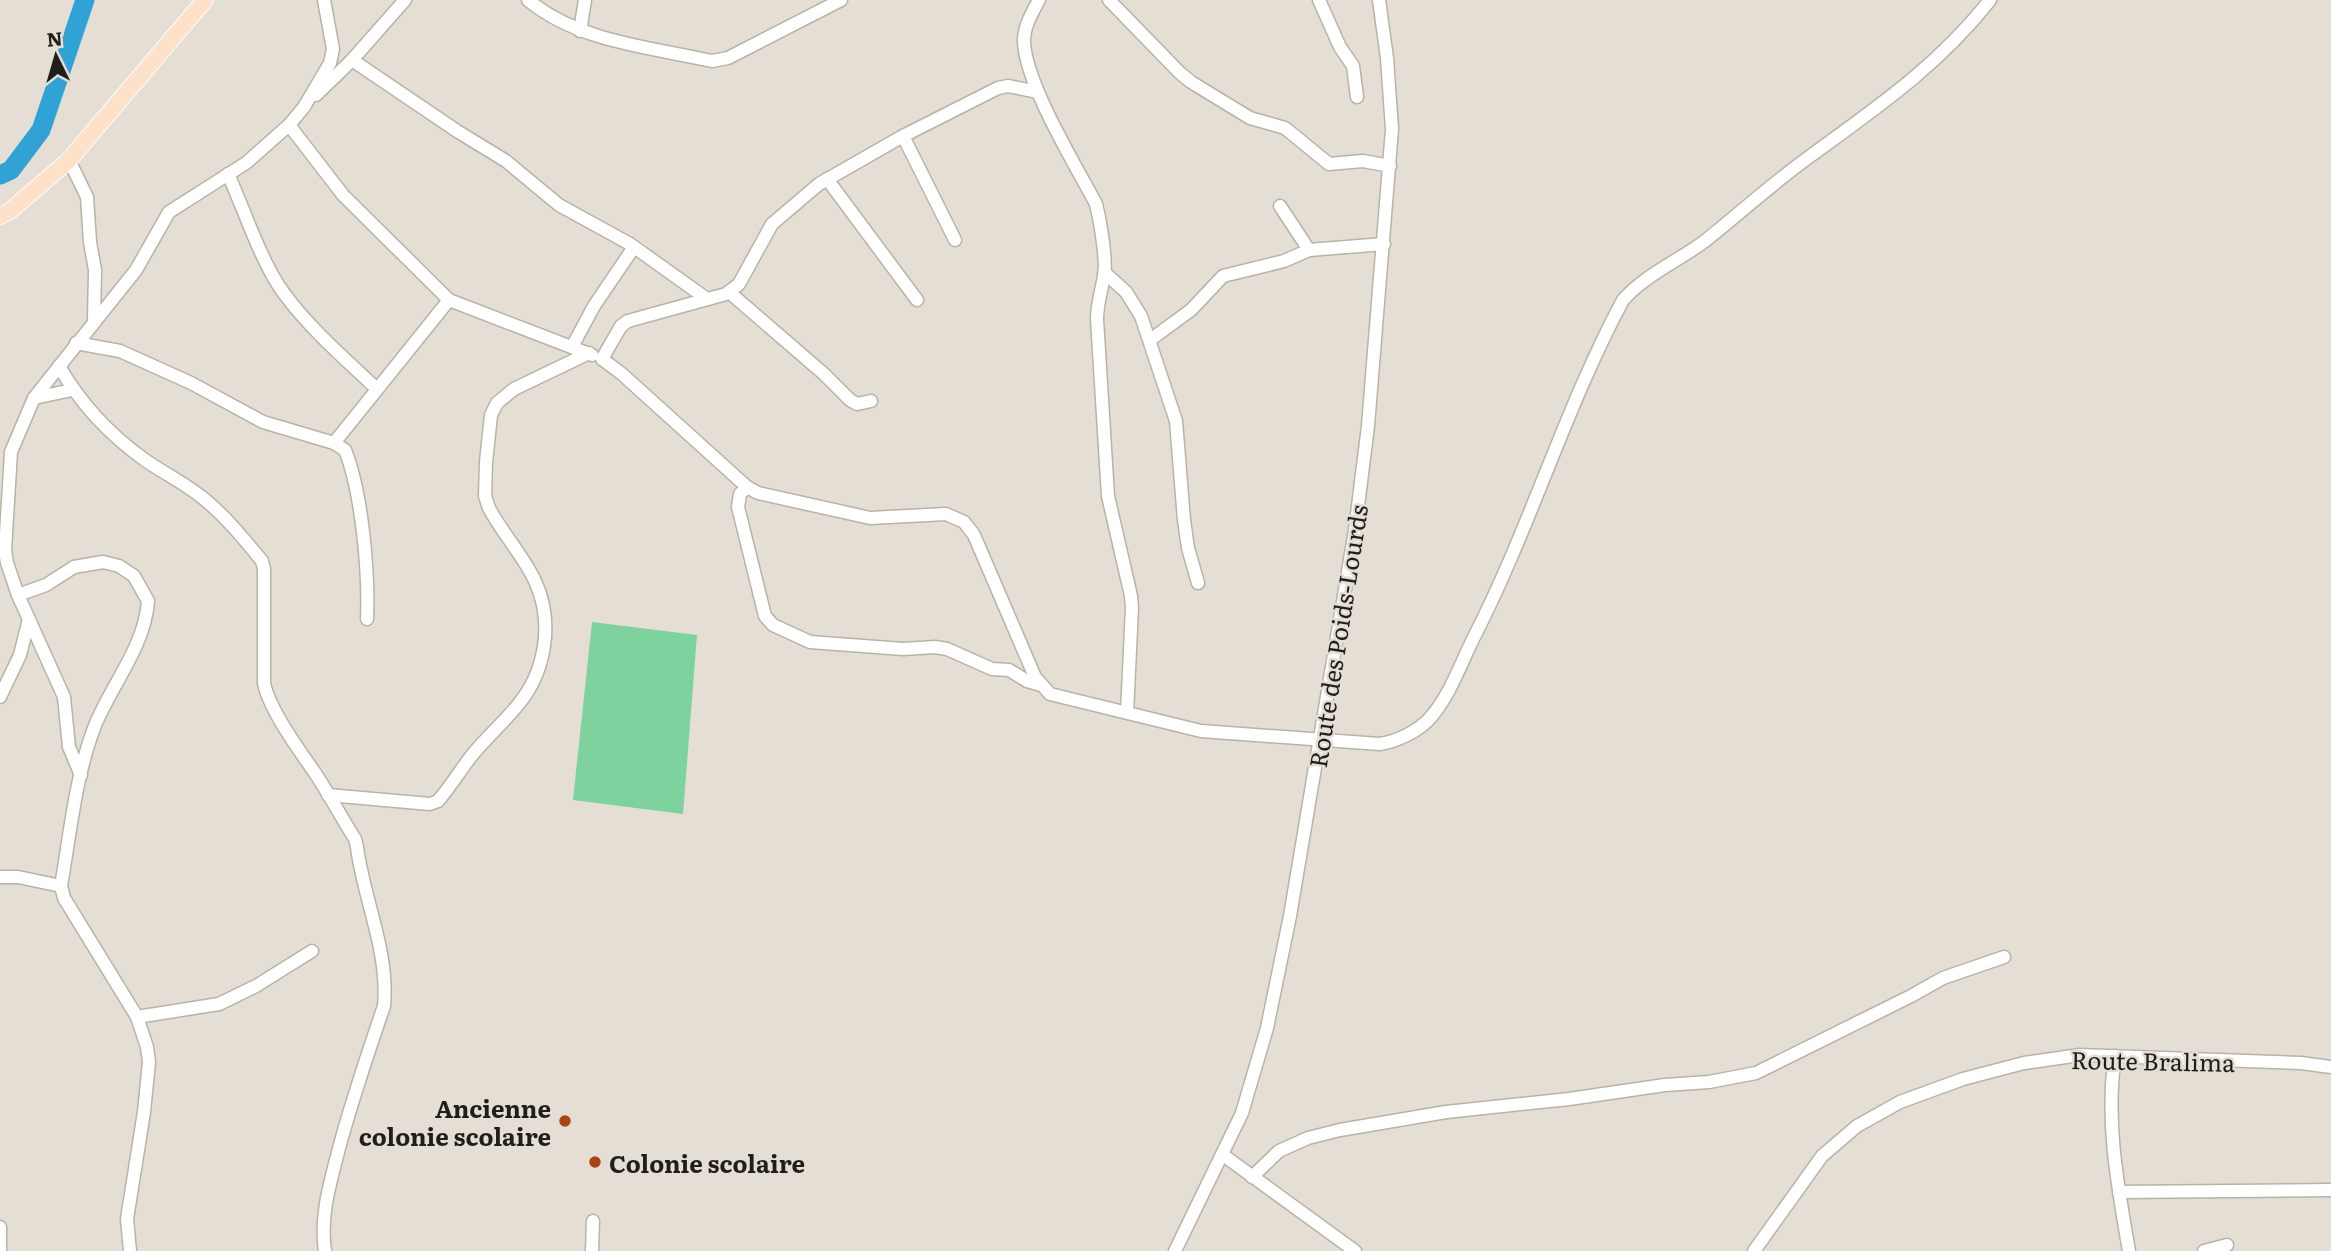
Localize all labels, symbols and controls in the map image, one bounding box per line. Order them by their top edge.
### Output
north arrow [21,21,91,91]
text: N [45,23,64,53]
street label: Route des Poids-Lourds [1299,502,1375,770]
street label: Route Bralima [2071,1041,2236,1079]
place label: Ancienne colonie scolaire [359,1090,551,1153]
marker: Ancienne colonie scolaire [557,1113,573,1129]
place label: Colonie scolaire [609,1145,805,1180]
marker: Colonie scolaire [587,1154,603,1170]

